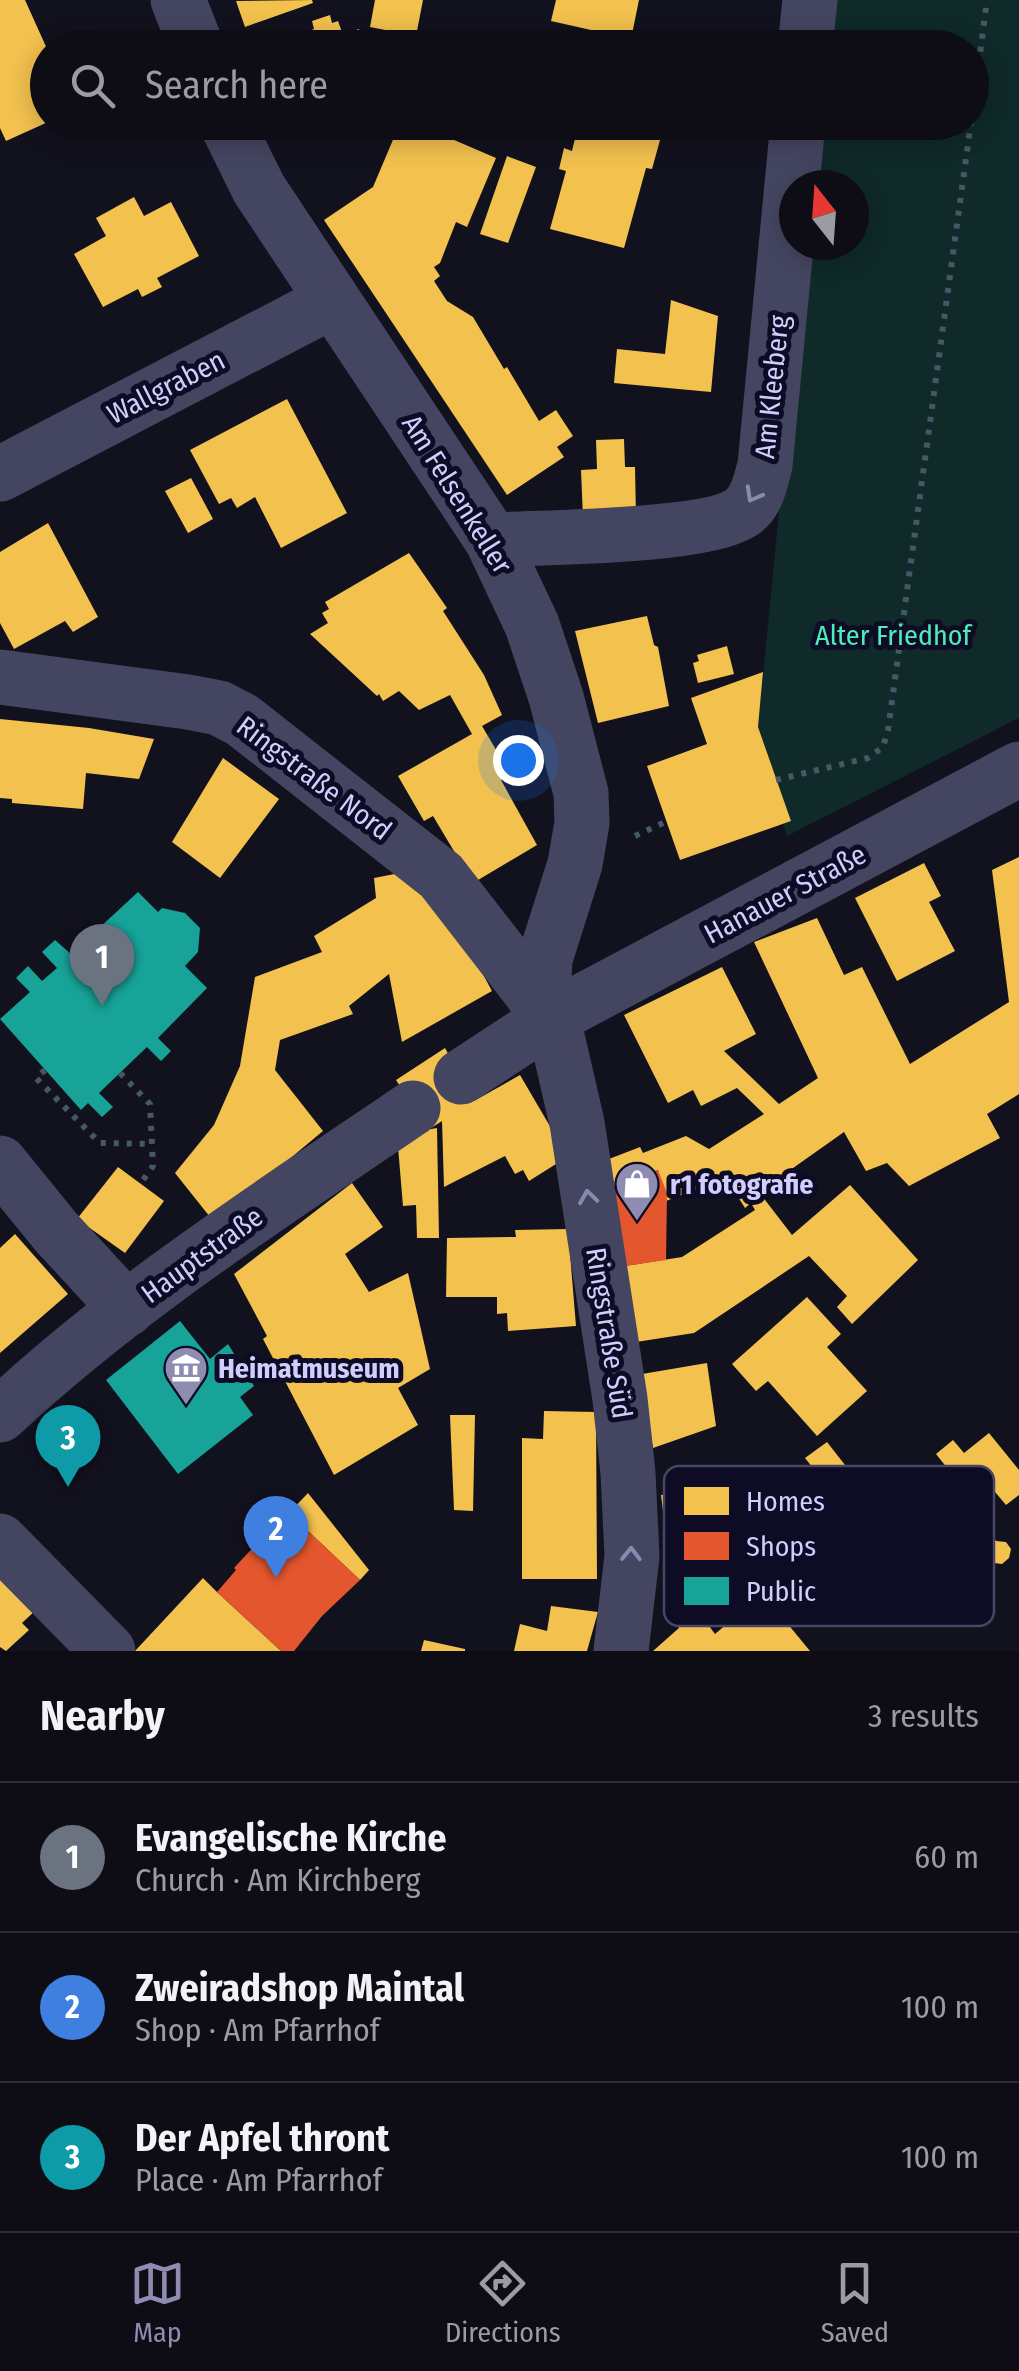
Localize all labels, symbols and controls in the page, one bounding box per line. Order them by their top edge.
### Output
search box [30,30,989,140]
icon: search [65,58,120,113]
text: Search here [145,62,328,108]
north arrow [779,170,869,260]
street label: Am Kleeberg [748,313,796,460]
street label: Wallgraben [102,343,230,431]
street label: Am Felsenkeller [395,409,519,580]
one-way arrow [745,484,765,502]
park label: Alter Friedhof [815,619,973,652]
street label: Ringstraße Nord [230,709,398,847]
your location [493,735,544,786]
street label: Hanauer Straße [698,838,872,950]
pin: 1 [70,924,134,1006]
shop icon: r1 fotografie [614,1161,660,1222]
place label: r1 fotografie [670,1168,813,1201]
one-way arrow [579,1189,600,1205]
street label: Hauptstraße [135,1200,269,1310]
street label: Ringstraße Süd [579,1245,639,1421]
museum icon: Heimatmuseum [163,1345,209,1406]
place label: Heimatmuseum [218,1352,400,1385]
pin: 3 [36,1404,100,1487]
legend [664,1466,994,1626]
text: Homes [746,1485,825,1518]
pin: 2 [244,1496,308,1578]
text: Shops [746,1530,816,1563]
one-way arrow [620,1546,641,1562]
text: Public [746,1575,816,1608]
text: Nearby [40,1691,165,1741]
text: 3 results [868,1697,979,1735]
text: Evangelische Kirche [135,1815,447,1861]
text: 1 [66,1838,79,1876]
text: 60 m [914,1838,979,1876]
text: Church · Am Kirchberg [135,1861,421,1899]
text: Zweiradshop Maintal [135,1965,464,2011]
text: 2 [65,1988,80,2026]
text: 100 m [901,1988,979,2026]
text: Shop · Am Pfarrhof [135,2011,380,2049]
text: Der Apfel thront [135,2115,389,2161]
text: 3 [65,2138,80,2176]
text: 100 m [901,2138,979,2176]
text: Place · Am Pfarrhof [135,2161,382,2199]
tab: Map [130,2256,185,2349]
tab: Directions [445,2256,561,2349]
tab: Saved [821,2256,889,2349]

